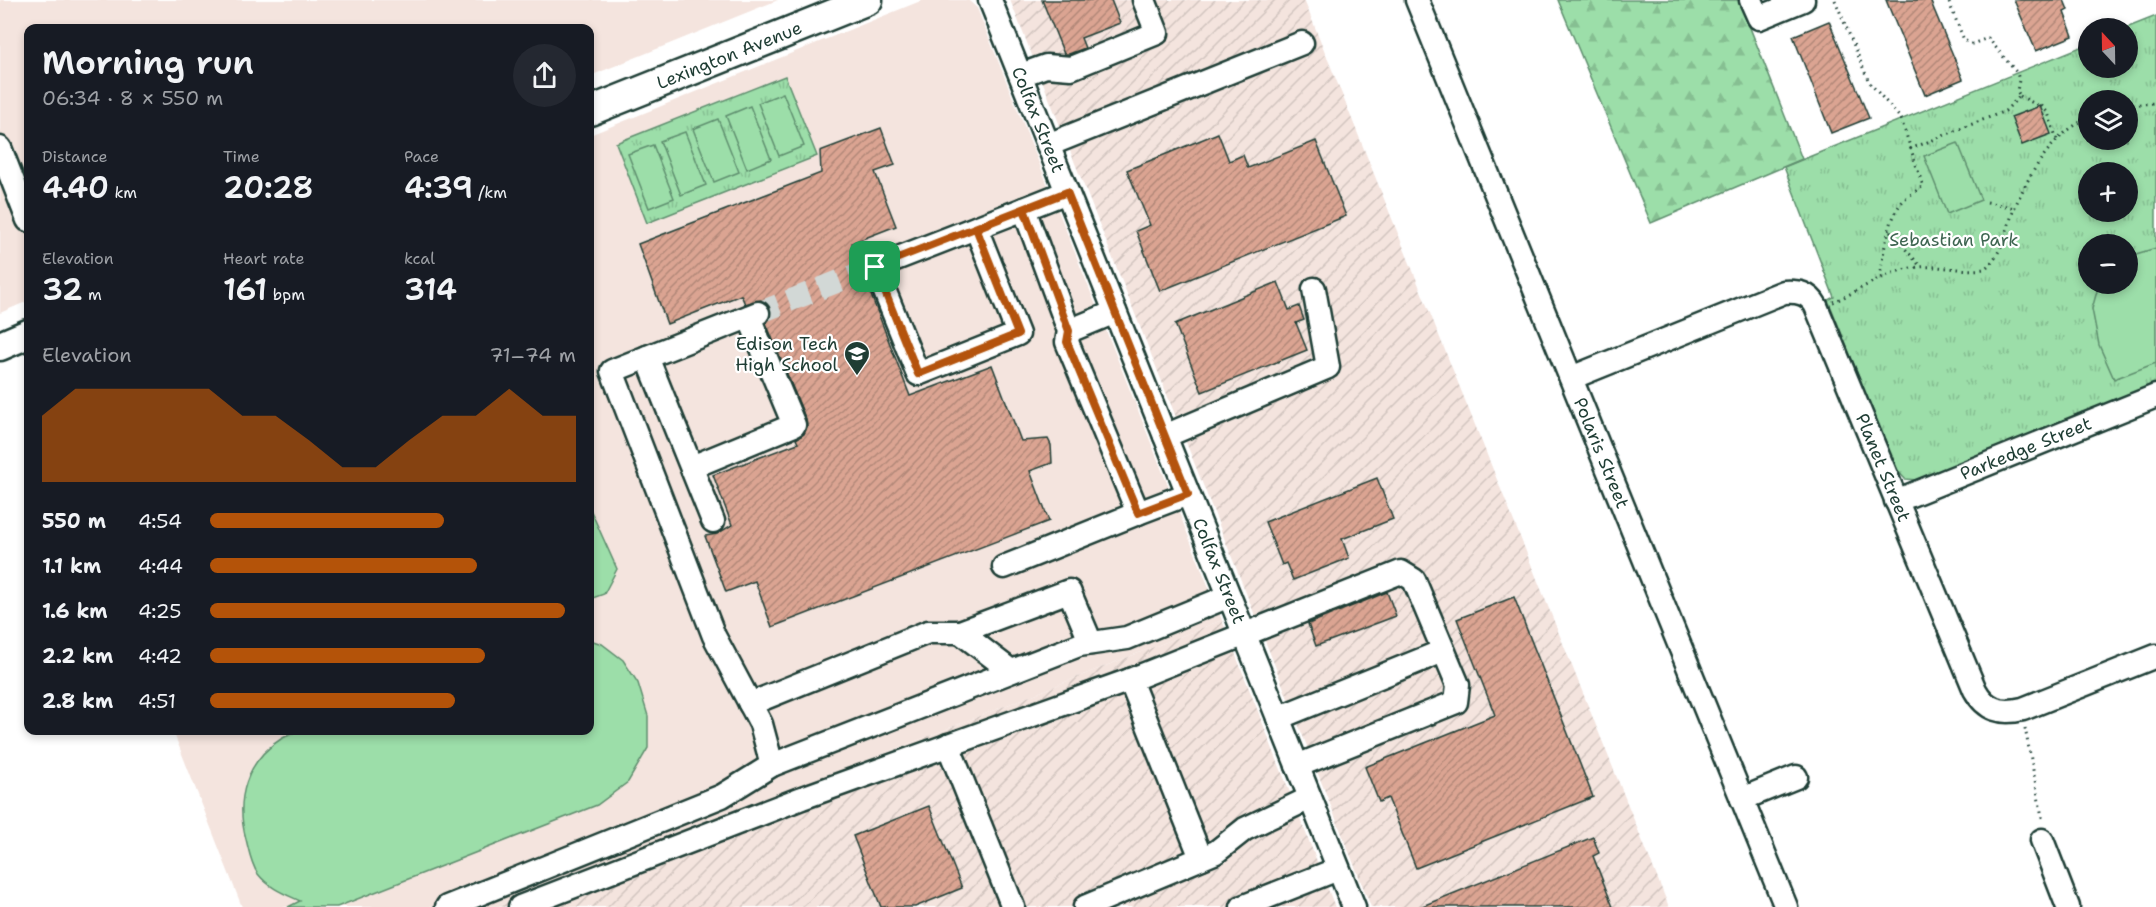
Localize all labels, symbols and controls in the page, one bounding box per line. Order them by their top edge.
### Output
street label: Lexington Avenue [653,16,806,95]
north arrow [2078,18,2138,78]
map controls [2078,18,2138,294]
text: Morning run [42,40,254,85]
button: share [513,44,576,107]
street label: Colfax Street [1006,63,1070,176]
text: 06:34 · 8 × 550 m [42,85,223,111]
button: layers [2078,90,2138,150]
text: Distance [42,146,108,167]
text: Time [223,146,260,167]
text: Pace [404,146,439,167]
button: + [2078,162,2138,222]
text: 4.40 [42,167,109,208]
text: 20:28 [223,167,313,208]
text: 4:39 [404,167,473,208]
text: km [109,182,137,203]
text: /km [473,182,507,203]
park label: Sebastian Park [1889,228,2019,252]
button: − [2078,234,2138,294]
pin [849,241,900,292]
text: Elevation [42,248,114,269]
text: Heart rate [223,248,305,269]
text: kcal [404,248,435,269]
icon: arrive [858,250,891,283]
text: 32 [42,269,83,310]
text: 161 [223,269,267,310]
text: 314 [404,269,457,310]
text: m [83,284,102,305]
text: bpm [267,284,305,305]
place label: Edison Tech High School [735,332,839,377]
school or university icon: Edison Tech High School [842,339,872,377]
text: Elevation [42,342,132,368]
text: 71–74 m [490,342,576,368]
street label: Polaris Street [1568,394,1635,512]
street label: Planet Street [1850,410,1916,525]
street label: Parkedge Street [1957,411,2095,486]
text: 550 m [42,508,106,534]
text: 4:54 [138,508,182,534]
street label: Colfax Street [1187,514,1251,627]
text: 1.1 km [42,553,101,579]
text: 4:44 [138,553,183,579]
text: 1.6 km [42,598,108,624]
text: 4:25 [138,598,182,624]
text: 2.2 km [42,643,113,669]
text: 4:42 [138,643,182,669]
text: 2.8 km [42,688,113,714]
text: 4:51 [138,688,176,714]

